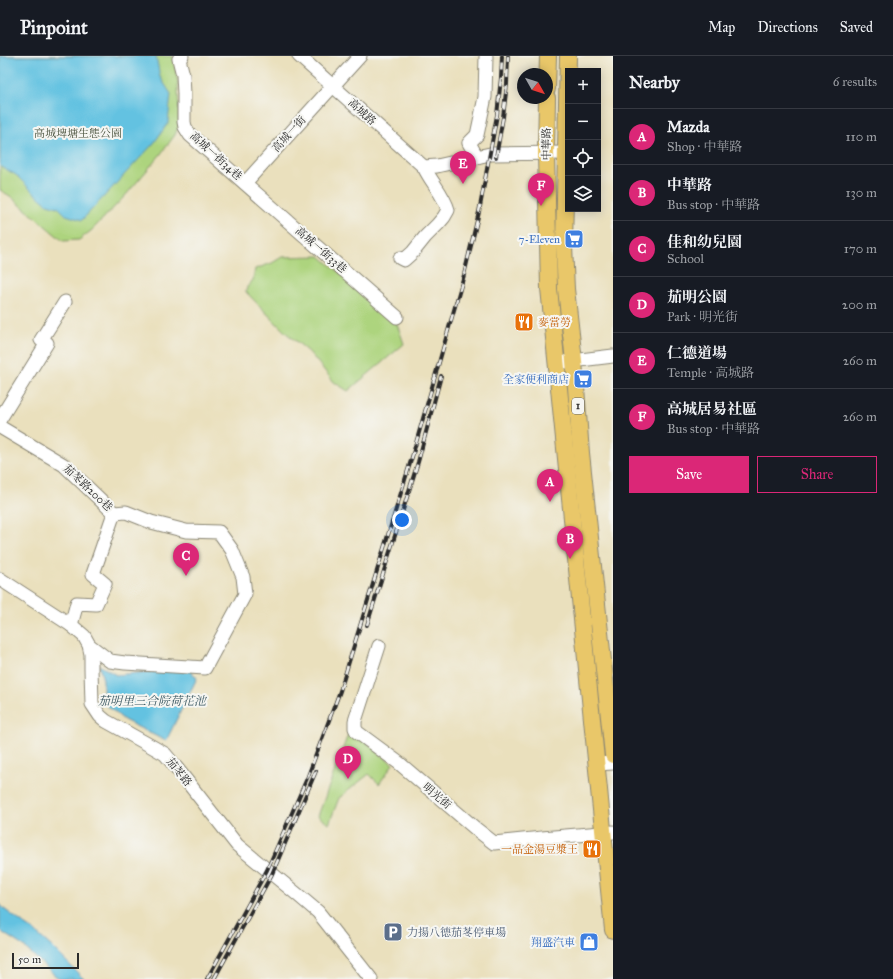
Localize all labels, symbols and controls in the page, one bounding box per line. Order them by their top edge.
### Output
text: Pinpoint [20,16,88,39]
text: Map [708,19,735,36]
text: Directions [757,19,818,36]
text: Saved [840,19,873,36]
north arrow [517,68,553,104]
map controls [565,68,601,212]
button: + [565,68,601,104]
text: Nearby [629,72,680,93]
text: 6 results [833,74,877,90]
street label: 高城路 [345,96,379,128]
button: − [565,104,601,140]
street label: 高城一街 [269,113,309,155]
text: Mazda [667,118,710,136]
park label: 高城埤塘生態公園 [34,127,122,140]
street label: 中華路 [540,128,553,161]
street label: 高城一街34巷 [187,129,245,183]
text: A [638,129,646,145]
text: 110 m [845,129,877,145]
text: Shop · 中華路 [667,139,742,155]
button: locate [565,140,601,176]
pin: E [450,151,476,184]
pin: F [528,173,554,206]
button: layers [565,176,601,212]
text: 中華路 [667,176,712,194]
text: B [638,185,646,201]
text: 130 m [845,185,877,201]
text: Bus stop · 中華路 [667,197,760,213]
street label: 高城一街33巷 [293,224,349,276]
supermarket icon: 7-Eleven [563,228,585,250]
place label: 7-Eleven [519,233,560,246]
text: 佳和幼兒園 [667,233,742,251]
text: C [638,241,646,257]
text: 170 m [844,241,877,257]
text: School [667,251,704,267]
text: 茄明公園 [667,288,727,306]
text: D [637,297,647,313]
text: 200 m [842,297,877,313]
text: Park · 明光街 [667,309,738,325]
restaurant icon: 麥當勞 [513,311,535,333]
place label: 麥當勞 [538,316,571,329]
text: 仁德道場 [667,344,727,362]
text: E [637,353,647,369]
text: 260 m [843,353,877,369]
text: Temple · 高城路 [667,365,754,381]
supermarket icon: 全家便利商店 [572,368,594,390]
place label: 全家便利商店 [503,373,569,386]
road number: 1 [572,398,584,414]
text: 高城居易社區 [667,400,757,418]
text: F [638,409,646,425]
text: 260 m [843,409,877,425]
text: Bus stop · 中華路 [667,421,760,437]
button: Save [629,456,749,493]
button: Share [757,456,877,493]
street label: 茄苳路200巷 [61,462,115,514]
pin: A [537,469,563,502]
your location [392,510,412,530]
pin: B [557,526,583,559]
pin: C [173,543,199,576]
water label: 茄明里三合院荷花池 [98,694,208,708]
pin: D [335,746,361,779]
street label: 茄苳路 [164,755,194,789]
street label: 明光街 [420,780,454,812]
restaurant icon: 一品金湯豆漿王 [581,838,603,860]
place label: 一品金湯豆漿王 [501,843,578,856]
parking icon: 力揚八德茄苳停車場 [382,921,404,943]
place label: 力揚八德茄苳停車場 [407,926,506,939]
shop icon: 翔盛汽車 [578,931,600,953]
place label: 翔盛汽車 [531,936,575,949]
scale bar [12,951,79,970]
text: 50 m [18,953,41,966]

